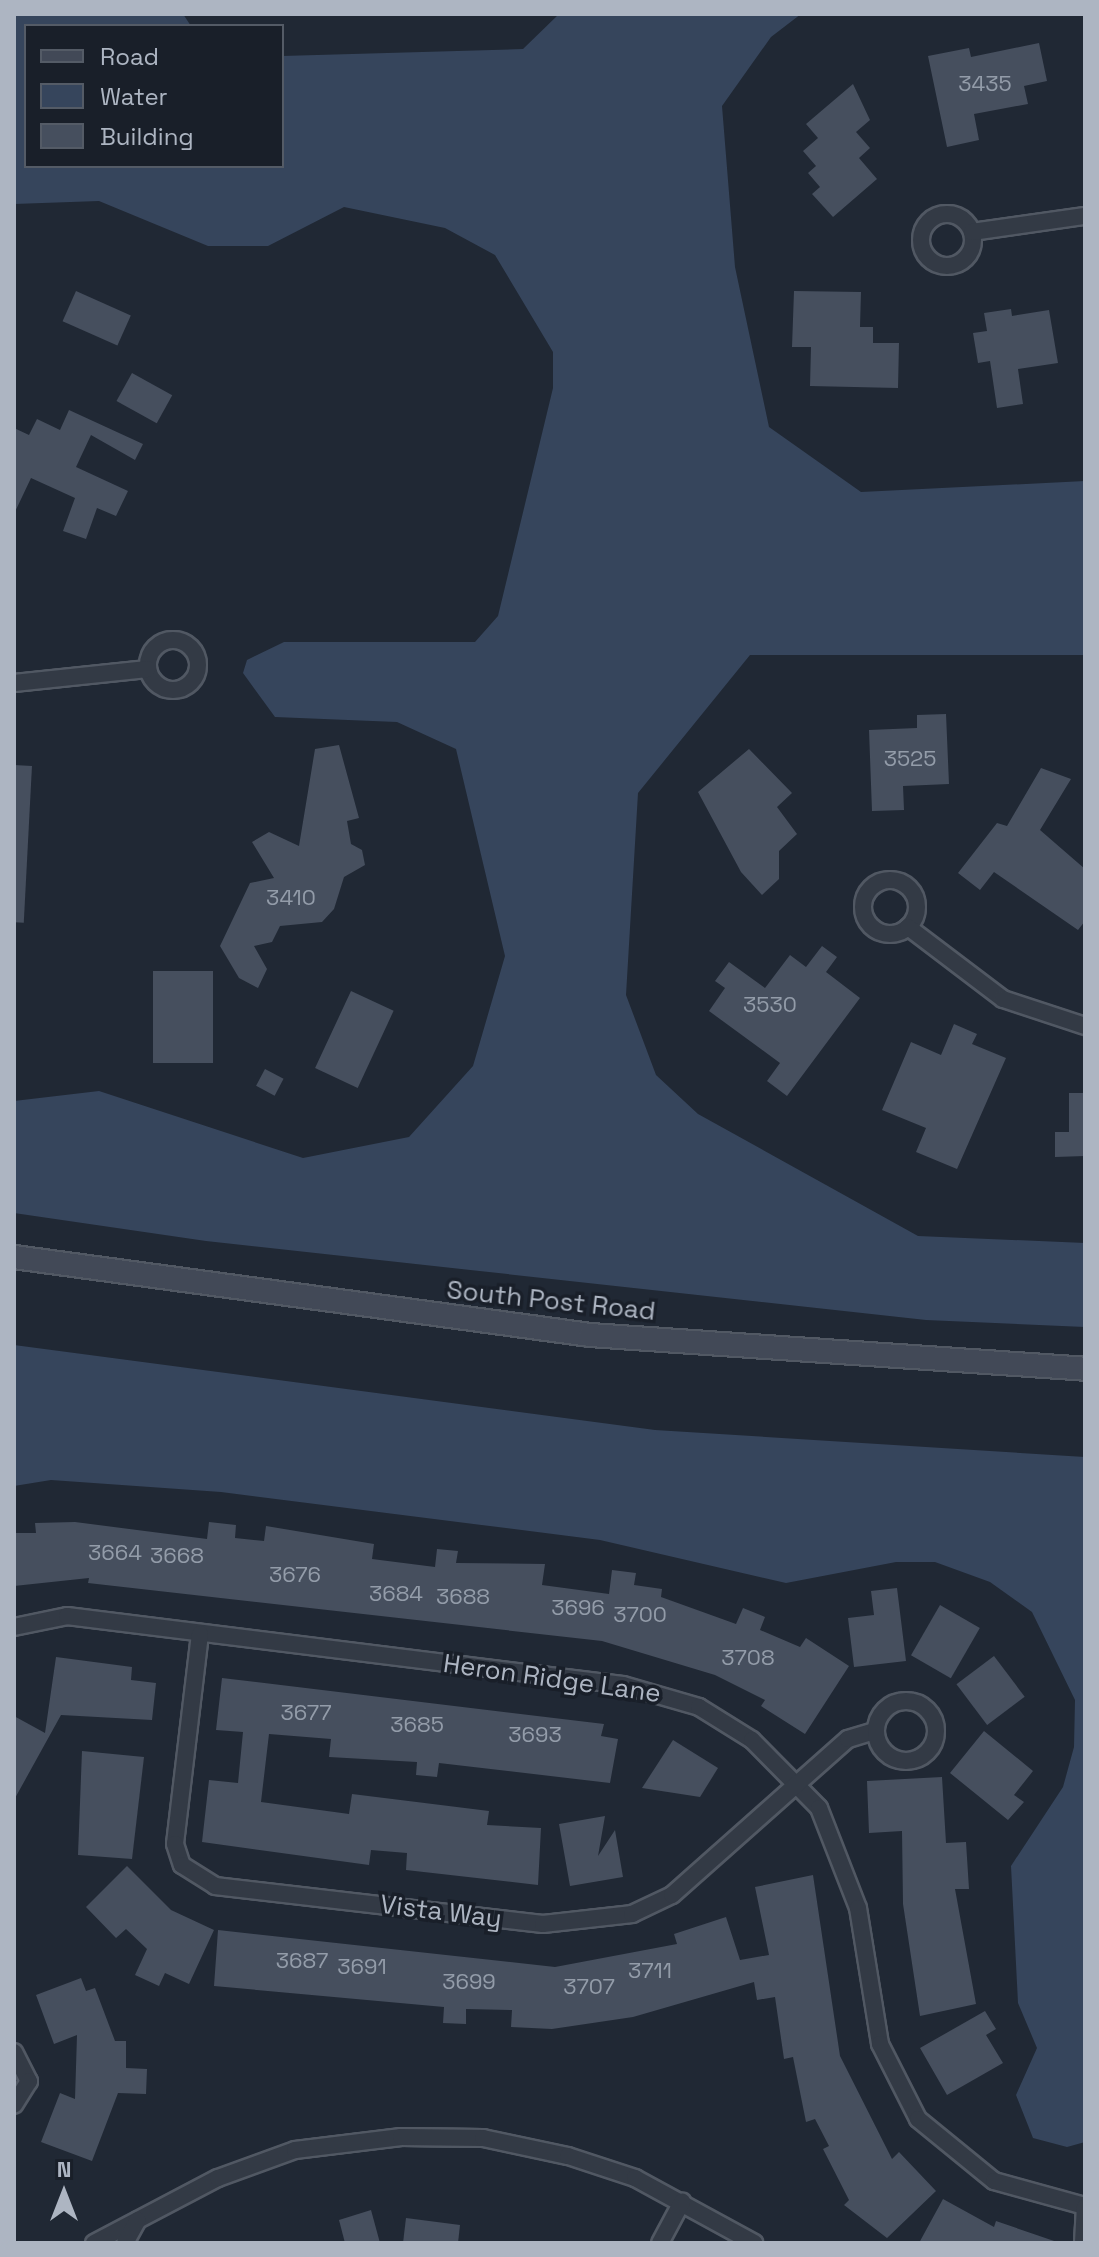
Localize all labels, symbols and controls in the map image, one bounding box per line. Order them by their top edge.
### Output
legend [24,24,284,168]
text: Road [100,41,159,72]
house number: 3435 [958,71,1012,97]
text: Water [100,81,168,112]
text: Building [100,121,194,152]
house number: 3525 [884,746,936,772]
house number: 3410 [266,885,316,911]
house number: 3530 [743,992,797,1018]
street label: South Post Road [445,1275,657,1327]
house number: 3664 [88,1540,142,1566]
house number: 3668 [150,1543,204,1569]
house number: 3676 [269,1562,321,1588]
house number: 3684 [369,1581,423,1607]
house number: 3688 [436,1584,490,1610]
house number: 3696 [551,1595,605,1621]
house number: 3700 [613,1602,667,1628]
house number: 3708 [721,1645,775,1671]
street label: Heron Ridge Lane [441,1648,663,1710]
house number: 3677 [280,1700,332,1726]
house number: 3685 [390,1712,444,1738]
house number: 3693 [508,1722,562,1748]
street label: Vista Way [378,1889,504,1935]
house number: 3687 [276,1948,328,1974]
house number: 3691 [337,1954,387,1980]
house number: 3711 [628,1958,672,1984]
house number: 3699 [442,1969,496,1995]
house number: 3707 [563,1974,615,2000]
north arrow [24,2153,104,2233]
text: N [57,2155,71,2183]

